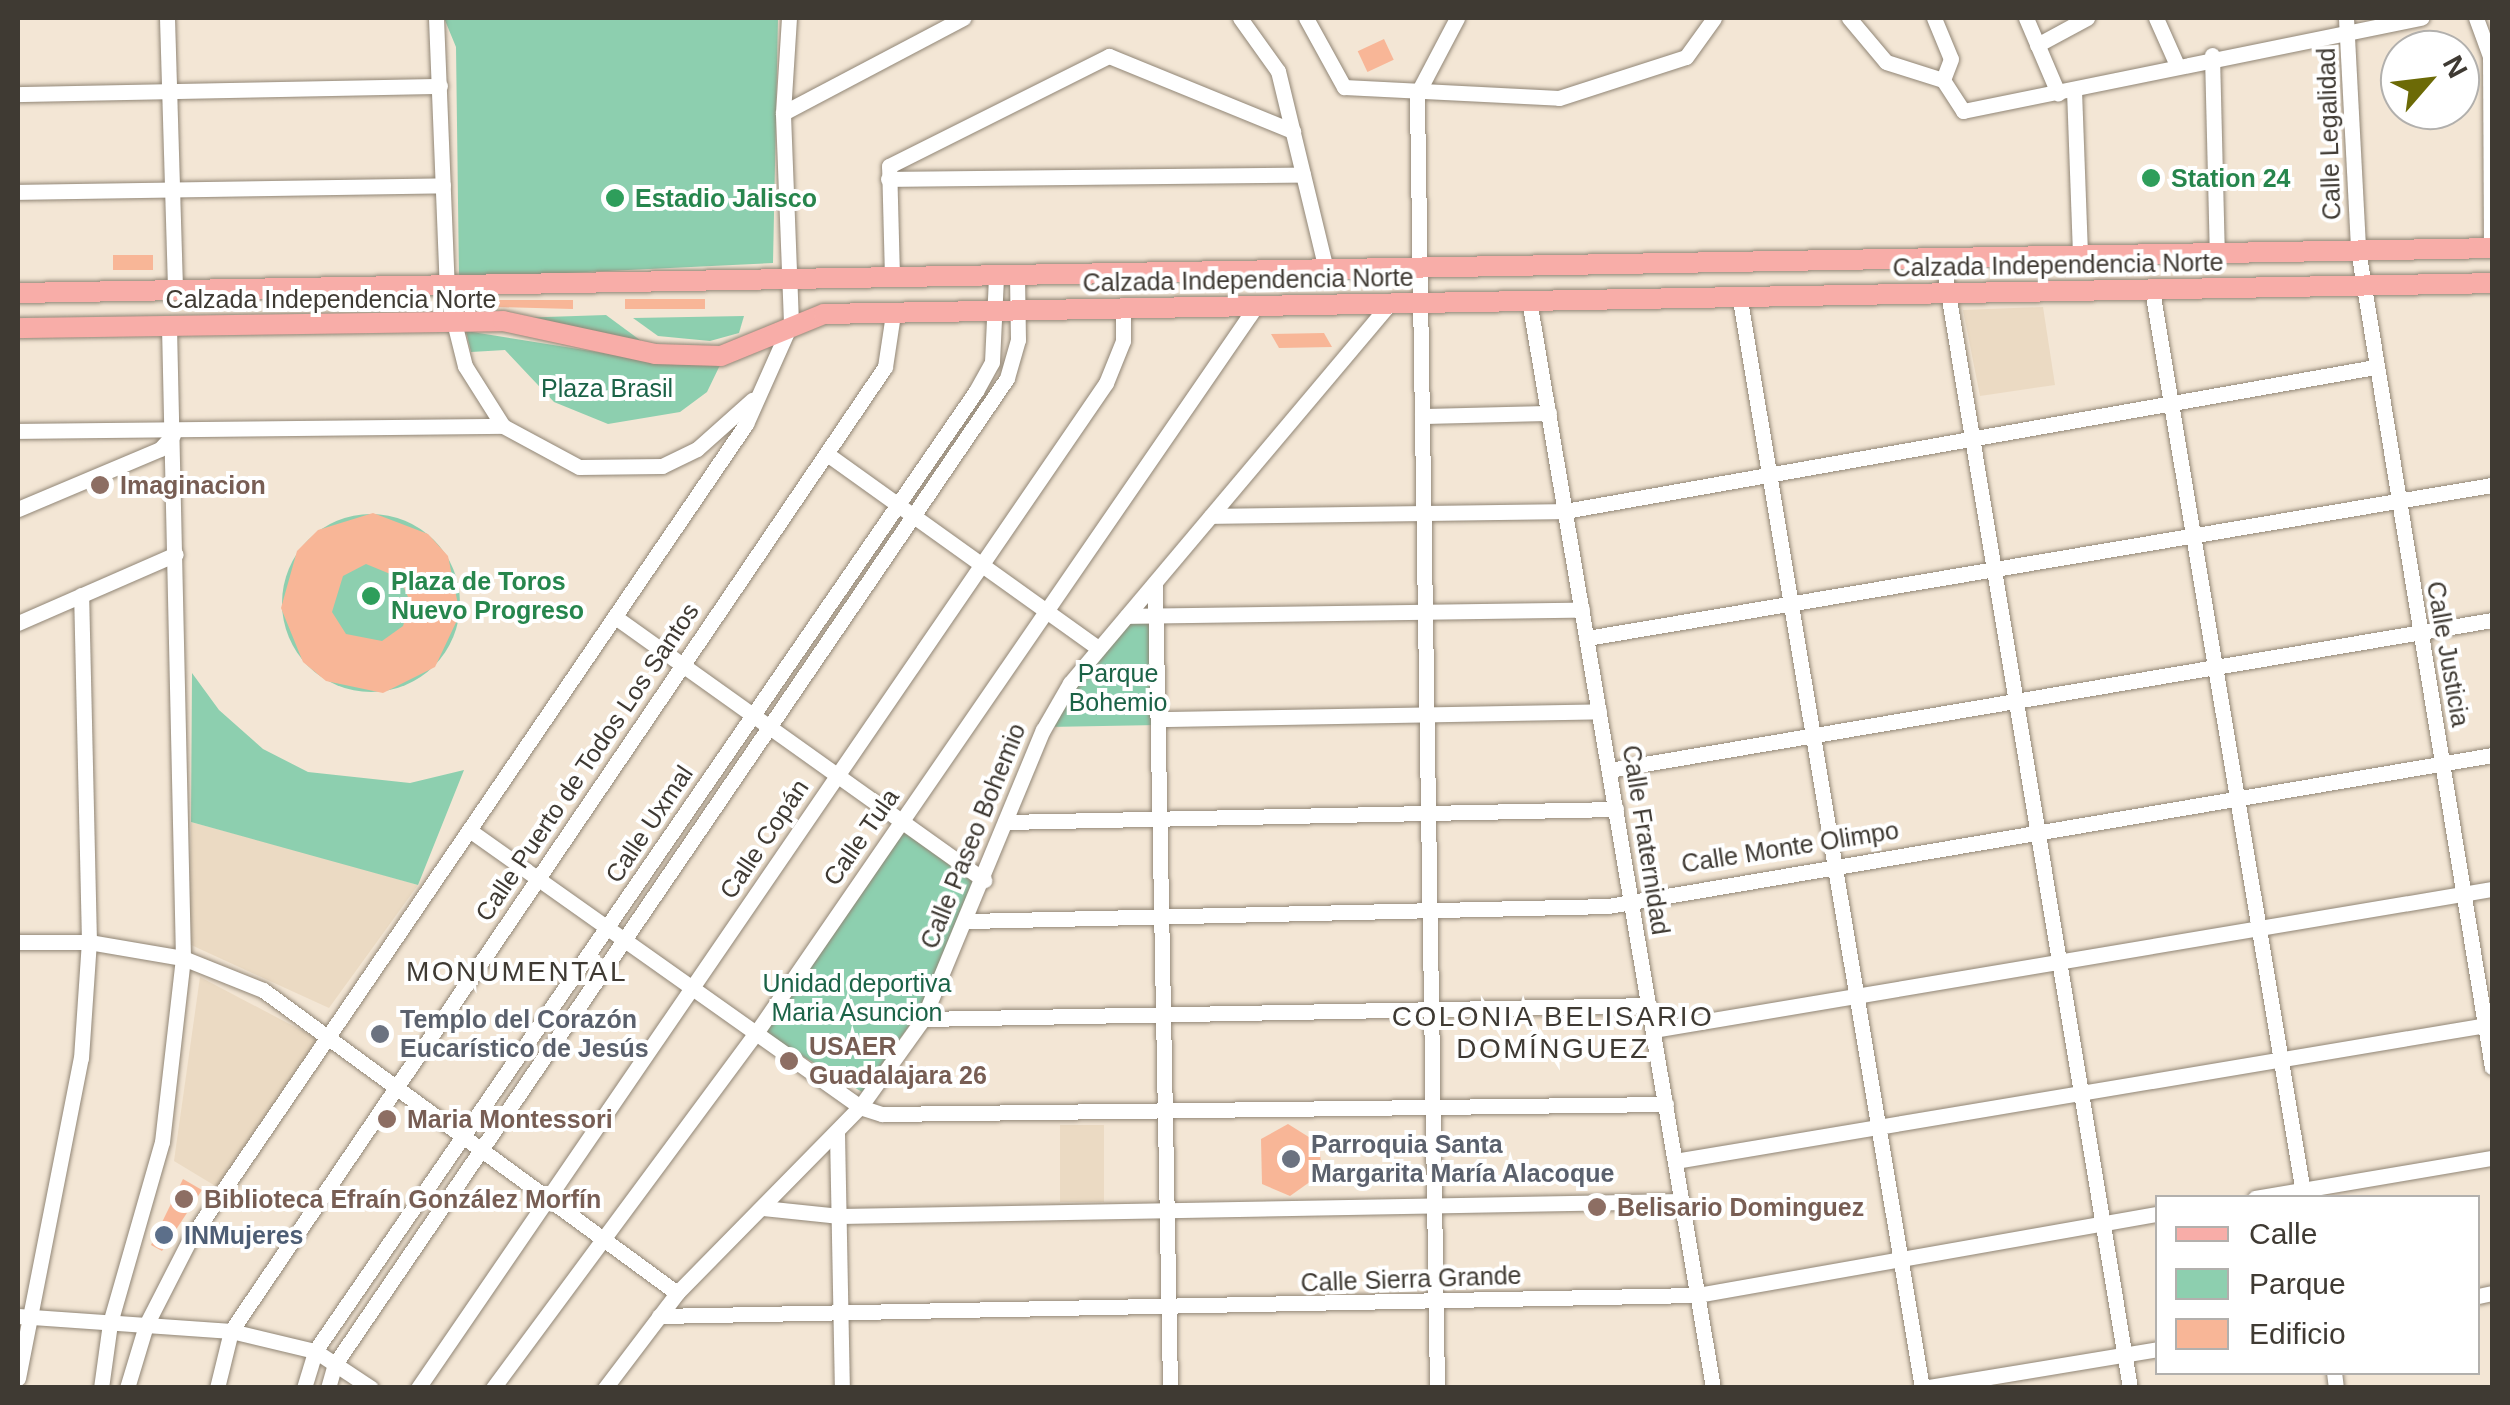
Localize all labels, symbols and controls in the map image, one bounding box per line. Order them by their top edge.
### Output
north arrow [2380,30,2480,130]
street label: Calle Legalidad [2311,47,2347,221]
text: N [2437,50,2474,83]
place label: Station 24 [2171,163,2290,193]
marker: Station 24 [2140,167,2162,189]
place label: Estadio Jalisco [635,183,817,213]
marker: Estadio Jalisco [604,187,626,209]
street label: Calzada Independencia Norte [1892,247,2224,283]
street label: Calzada Independencia Norte [1082,262,1414,298]
street label: Calzada Independencia Norte [166,284,496,314]
park label: Plaza Brasil [541,373,673,403]
place label: Imaginacion [120,470,266,500]
marker: Imaginacion [89,474,111,496]
place label: Plaza de Toros Nuevo Progreso [391,567,584,626]
street label: Calle Justicia [2420,579,2476,729]
marker: Plaza de Toros Nuevo Progreso [360,585,382,607]
street label: Calle Puerto de Todos Los Santos [469,597,705,927]
park label: Parque Bohemio [1069,659,1167,718]
street label: Calle Paseo Bohemio [914,719,1032,953]
street label: Calle Fraternidad [1616,743,1676,937]
street label: Calle Uxmal [599,760,699,888]
street label: Calle Copán [713,774,815,904]
street label: Calle Tula [817,783,905,891]
street label: Calle Monte Olimpo [1679,815,1901,879]
district label: MONUMENTAL [406,955,628,989]
park label: Unidad deportiva Maria Asuncion [762,969,952,1028]
district label: COLONIA BELISARIO DOMÍNGUEZ [1391,1000,1715,1066]
place label: Templo del Corazón Eucarístico de Jesús [400,1005,649,1064]
marker: Templo del Corazón Eucarístico de Jesús [369,1023,391,1045]
place label: USAER Guadalajara 26 [809,1032,987,1091]
marker: USAER Guadalajara 26 [778,1050,800,1072]
place label: Maria Montessori [407,1104,613,1134]
marker: Maria Montessori [376,1108,398,1130]
place label: Parroquia Santa Margarita María Alacoque [1311,1130,1615,1189]
marker: Parroquia Santa Margarita María Alacoque [1280,1148,1302,1170]
place label: Biblioteca Efraín González Morfín [204,1184,601,1214]
marker: Biblioteca Efraín González Morfín [173,1188,195,1210]
place label: Belisario Dominguez [1617,1192,1864,1222]
legend [2155,1195,2480,1375]
marker: Belisario Dominguez [1586,1196,1608,1218]
text: Calle [2249,1217,2317,1250]
place label: INMujeres [184,1220,303,1250]
marker: INMujeres [153,1224,175,1246]
street label: Calle Sierra Grande [1300,1260,1522,1298]
text: Parque [2249,1267,2346,1300]
text: Edificio [2249,1317,2346,1350]

